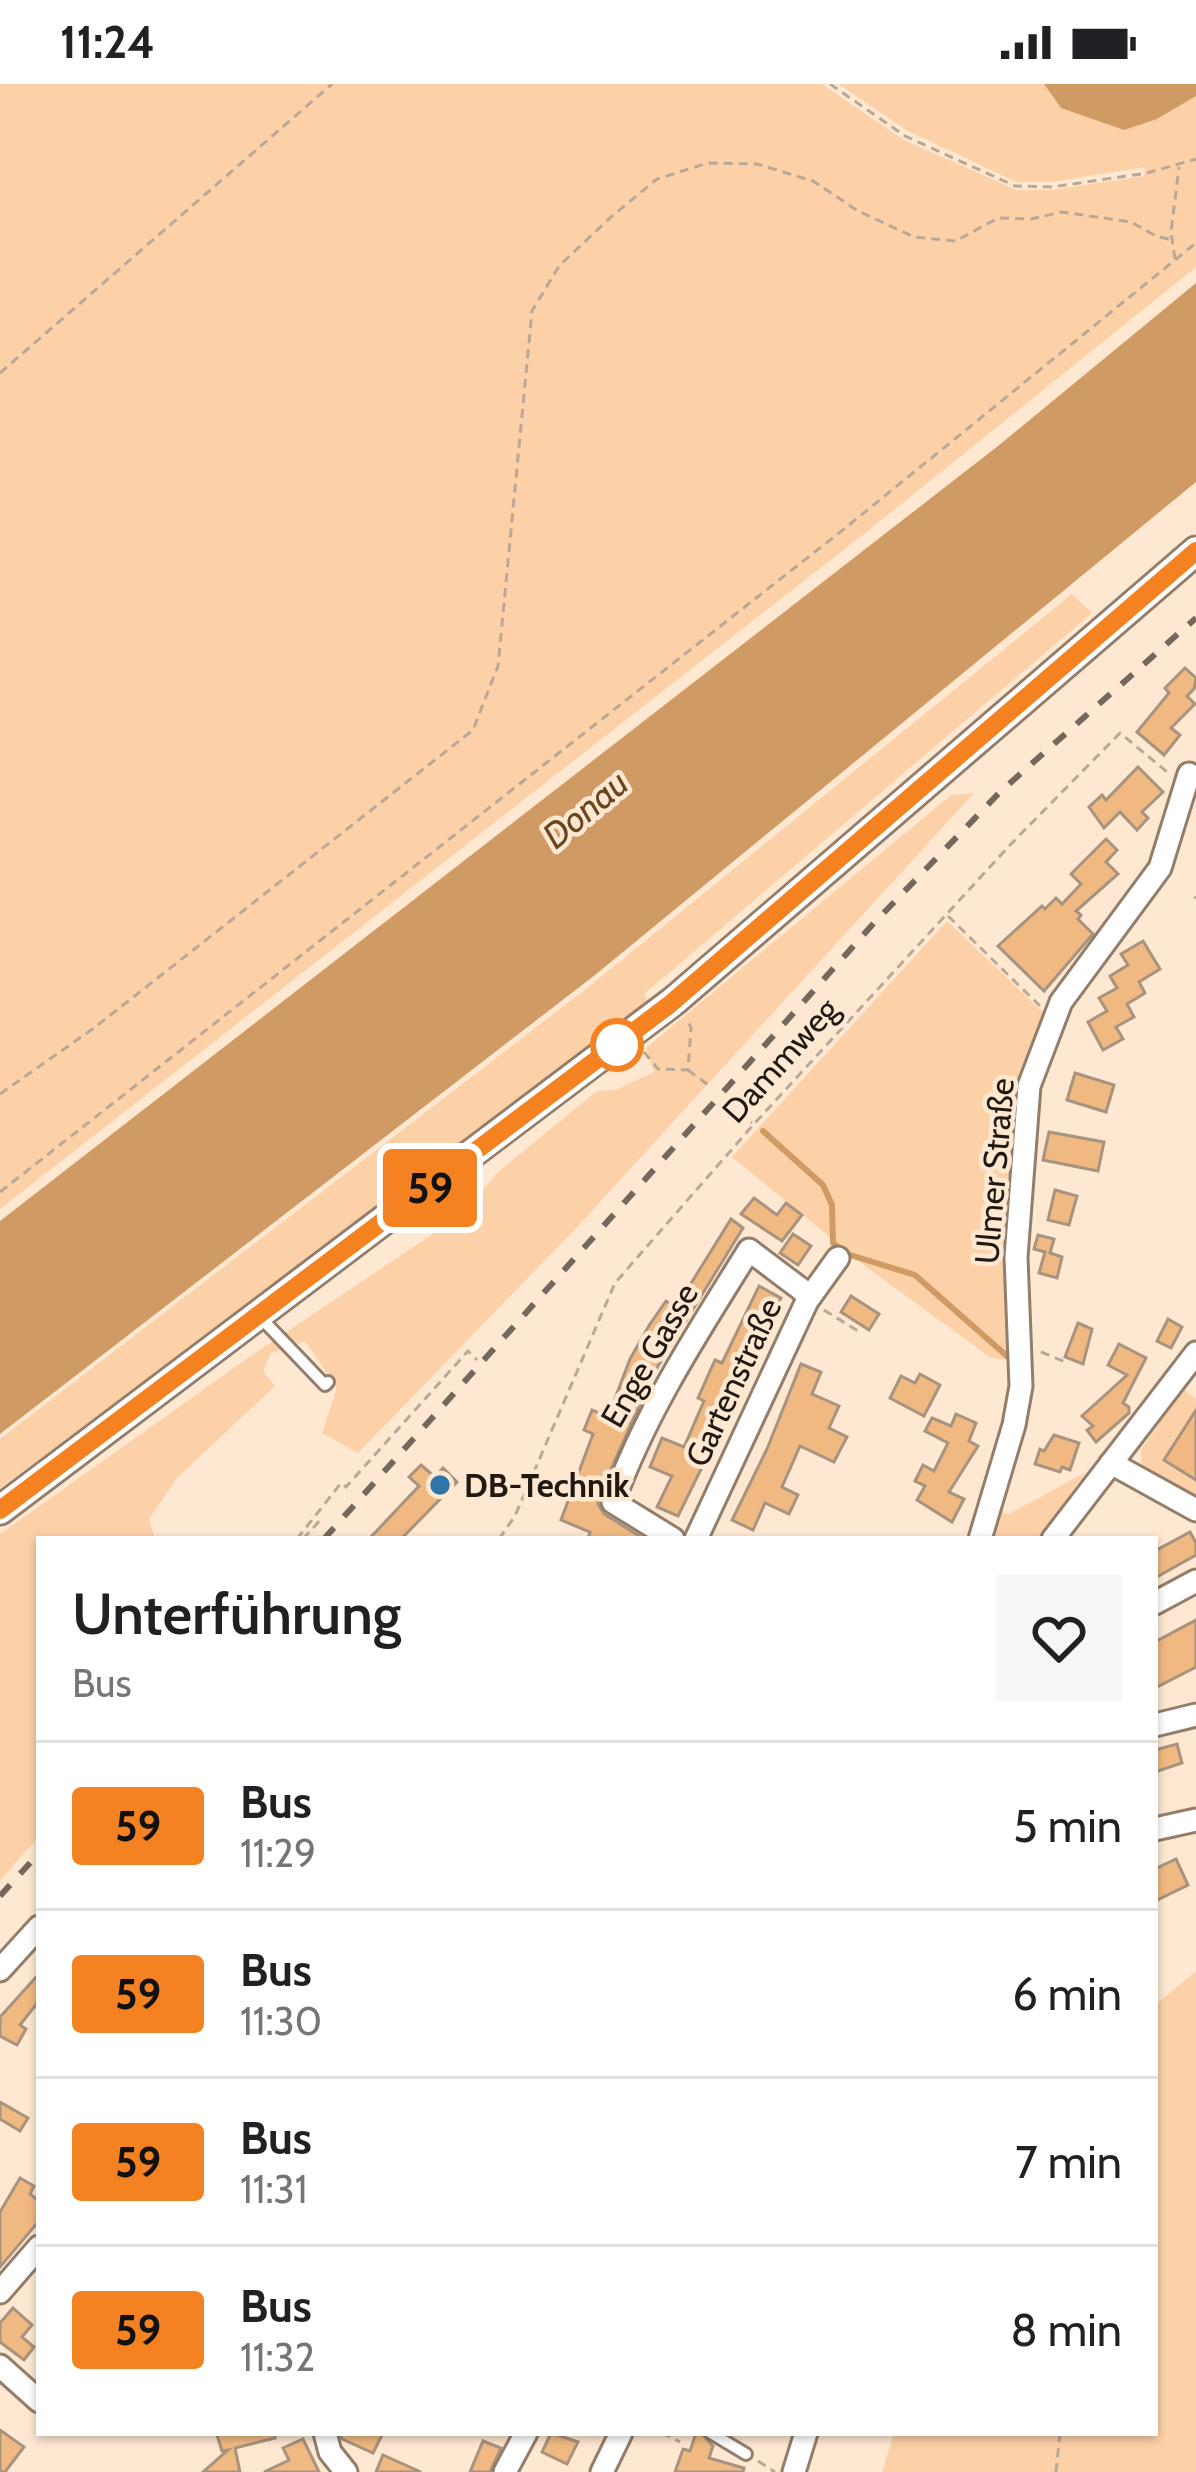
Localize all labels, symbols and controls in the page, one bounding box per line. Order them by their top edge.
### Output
text: 11:24 [60,15,155,69]
water label: Donau [533,761,637,857]
street label: Dammweg [714,989,847,1131]
unlabelled marker [592,1020,642,1070]
street label: Ulmer Straße [966,1076,1022,1266]
line badge: 59 [376,1149,484,1227]
text: 59 [407,1162,453,1214]
street label: Enge Gasse [592,1276,706,1434]
street label: Gartenstraße [677,1291,789,1473]
place label: DB-Technik [464,1465,629,1505]
marker: DB-Technik [427,1472,453,1498]
button: heart [996,1575,1122,1701]
text: Unterführung [72,1579,401,1648]
text: Bus [72,1659,132,1707]
text: Bus [240,1775,312,1829]
text: 5 min [1013,1799,1122,1853]
text: 59 [115,1800,161,1852]
text: 11:29 [240,1829,316,1877]
text: Bus [240,1943,312,1997]
text: 6 min [1012,1967,1122,2021]
text: 59 [115,1968,161,2020]
text: 11:30 [240,1997,322,2045]
text: Bus [240,2111,312,2165]
text: 7 min [1015,2135,1122,2189]
text: 59 [115,2136,161,2188]
text: 11:31 [240,2165,307,2213]
text: Bus [240,2279,312,2333]
text: 8 min [1010,2303,1122,2357]
text: 59 [115,2304,161,2356]
text: 11:32 [240,2333,315,2381]

